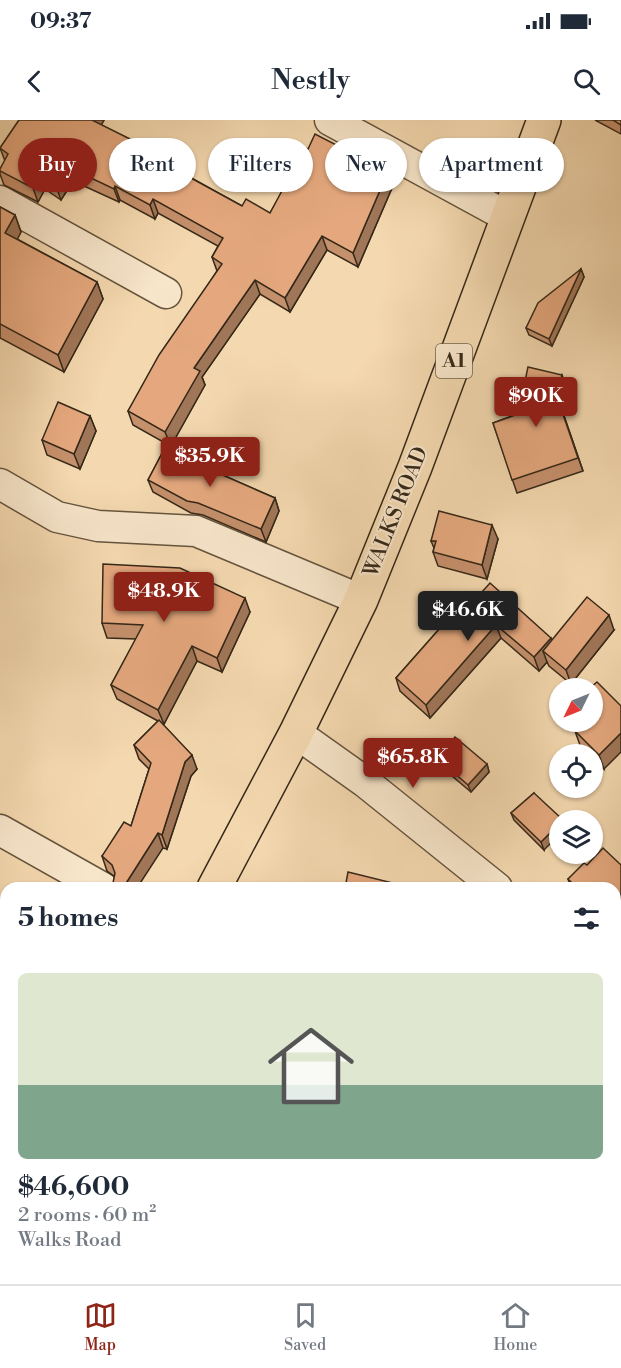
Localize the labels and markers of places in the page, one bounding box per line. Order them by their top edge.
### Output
pin: $90K [500,377,572,428]
pin: $35.9K [161,437,259,488]
pin: $48.9K [115,572,213,623]
pin: $46.6K [419,591,517,642]
pin: $65.8K [364,738,462,789]

